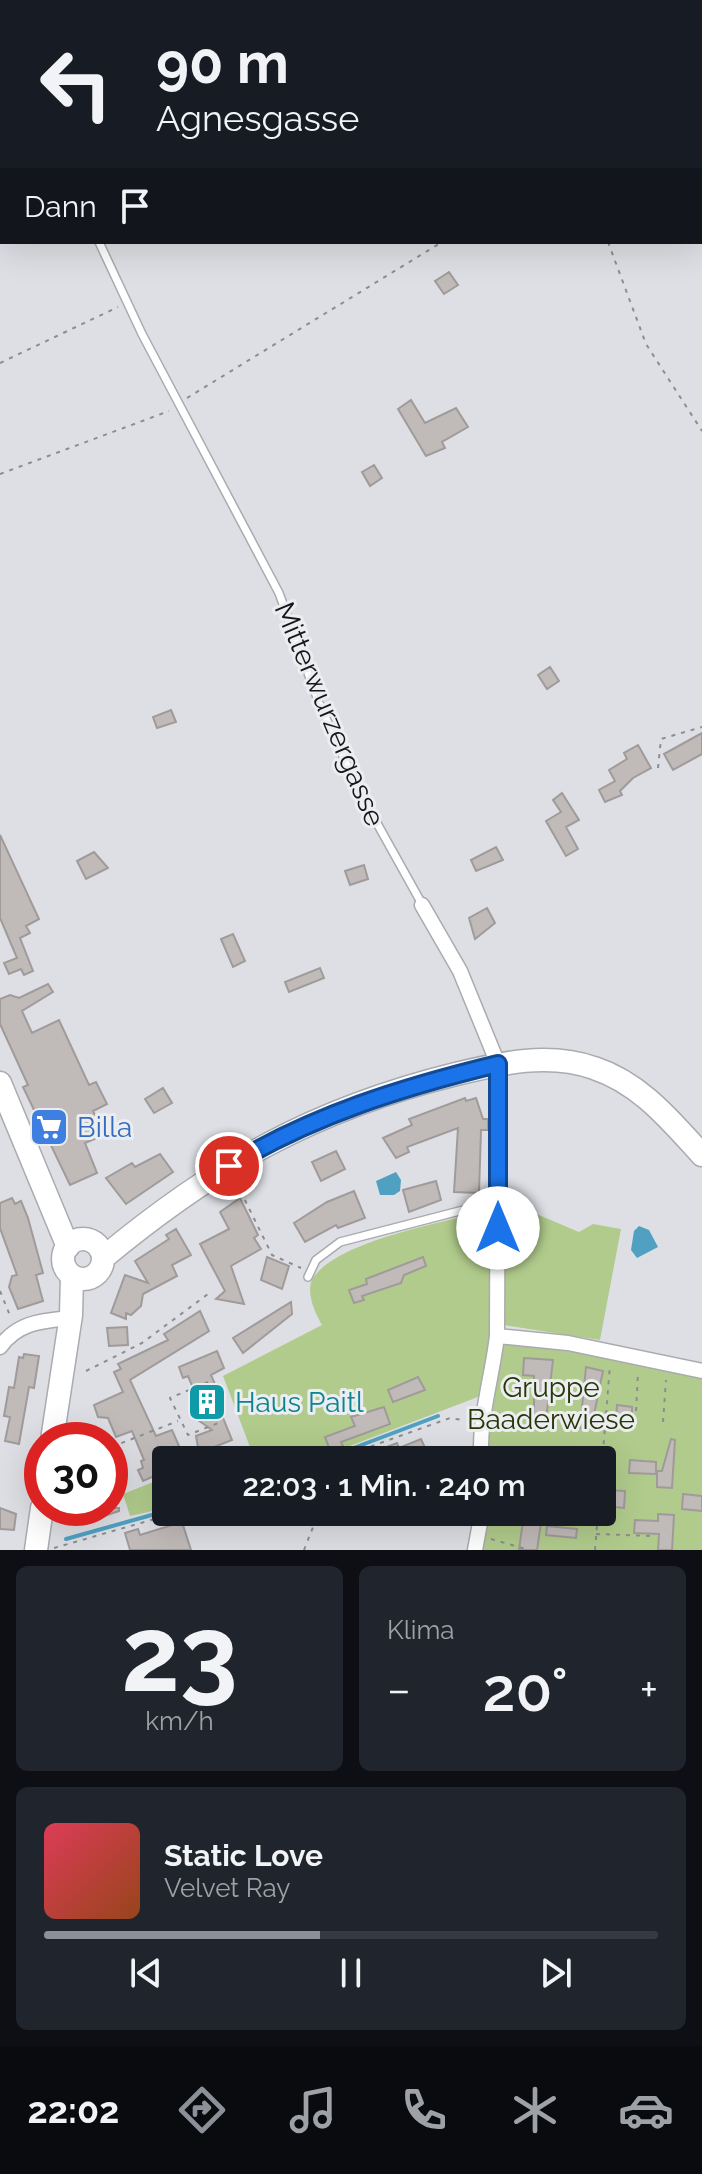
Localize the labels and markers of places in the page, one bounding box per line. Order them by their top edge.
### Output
supermarket icon: Billa [28,1106,70,1148]
place label: Billa [77,1111,132,1144]
pin [195,1132,263,1200]
building icon: Haus Paitl [186,1381,228,1423]
place label: Haus Paitl [235,1386,364,1419]

